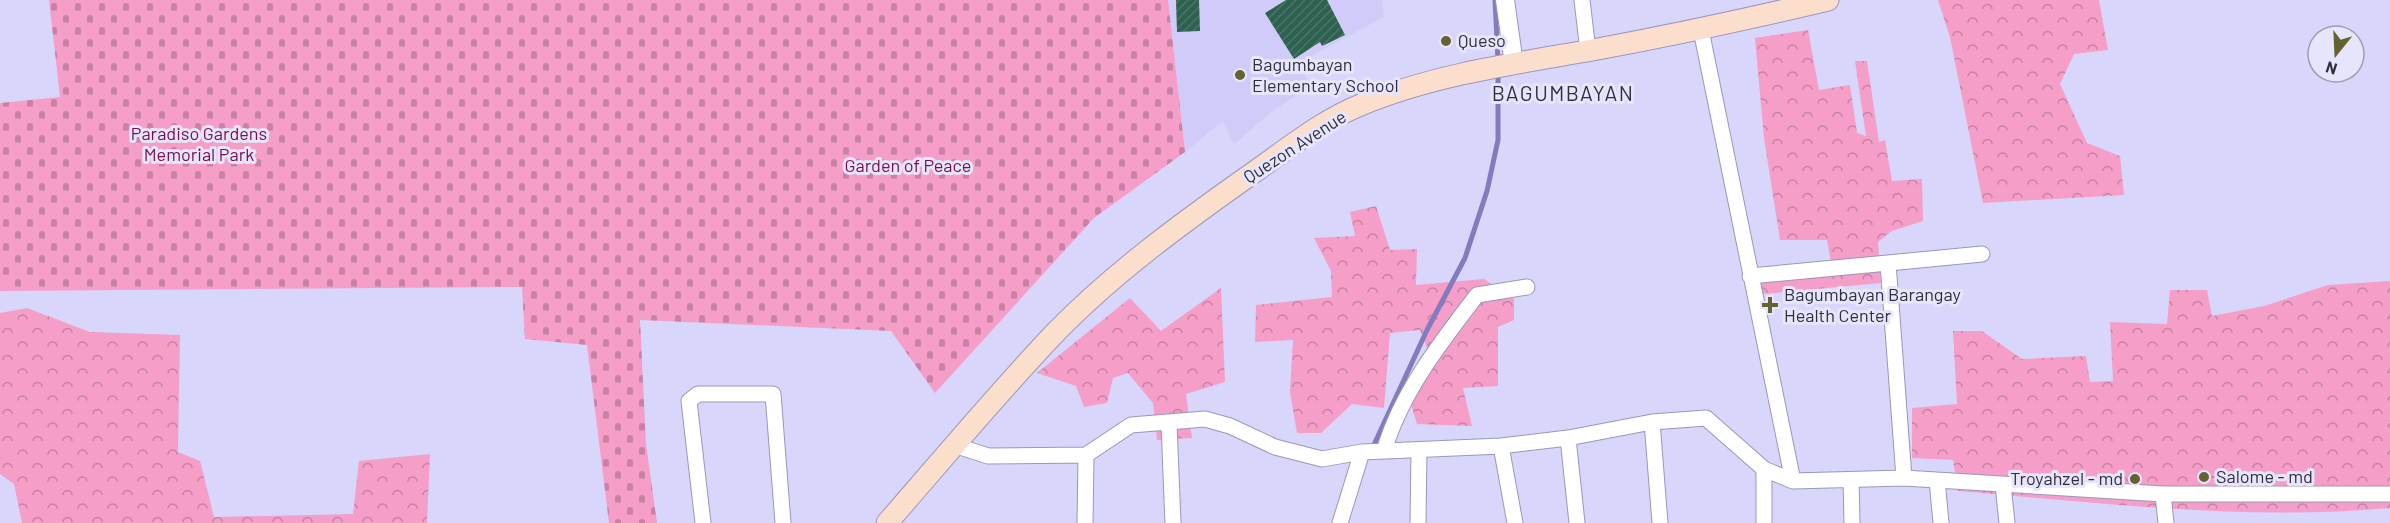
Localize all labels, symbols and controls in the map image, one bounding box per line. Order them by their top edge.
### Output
north arrow [2306,24,2366,84]
place label: Queso [1458,29,1506,51]
marker: Queso [1439,34,1453,48]
place label: Bagumbayan Elementary School [1252,53,1399,96]
text: N [2323,58,2339,79]
marker: Bagumbayan Elementary School [1233,68,1247,82]
district label: BAGUMBAYAN [1492,80,1634,105]
street label: Quezon Avenue [1239,105,1350,188]
park label: Paradiso Gardens Memorial Park [131,122,267,165]
park label: Garden of Peace [845,154,971,176]
place label: Bagumbayan Barangay Health Center [1784,283,1961,326]
marker: Bagumbayan Barangay Health Center [1761,296,1779,314]
place label: Salome - md [2216,465,2313,487]
place label: Troyahzel - md [2010,467,2123,489]
marker: Salome - md [2197,470,2211,484]
marker: Troyahzel - md [2128,472,2142,486]

